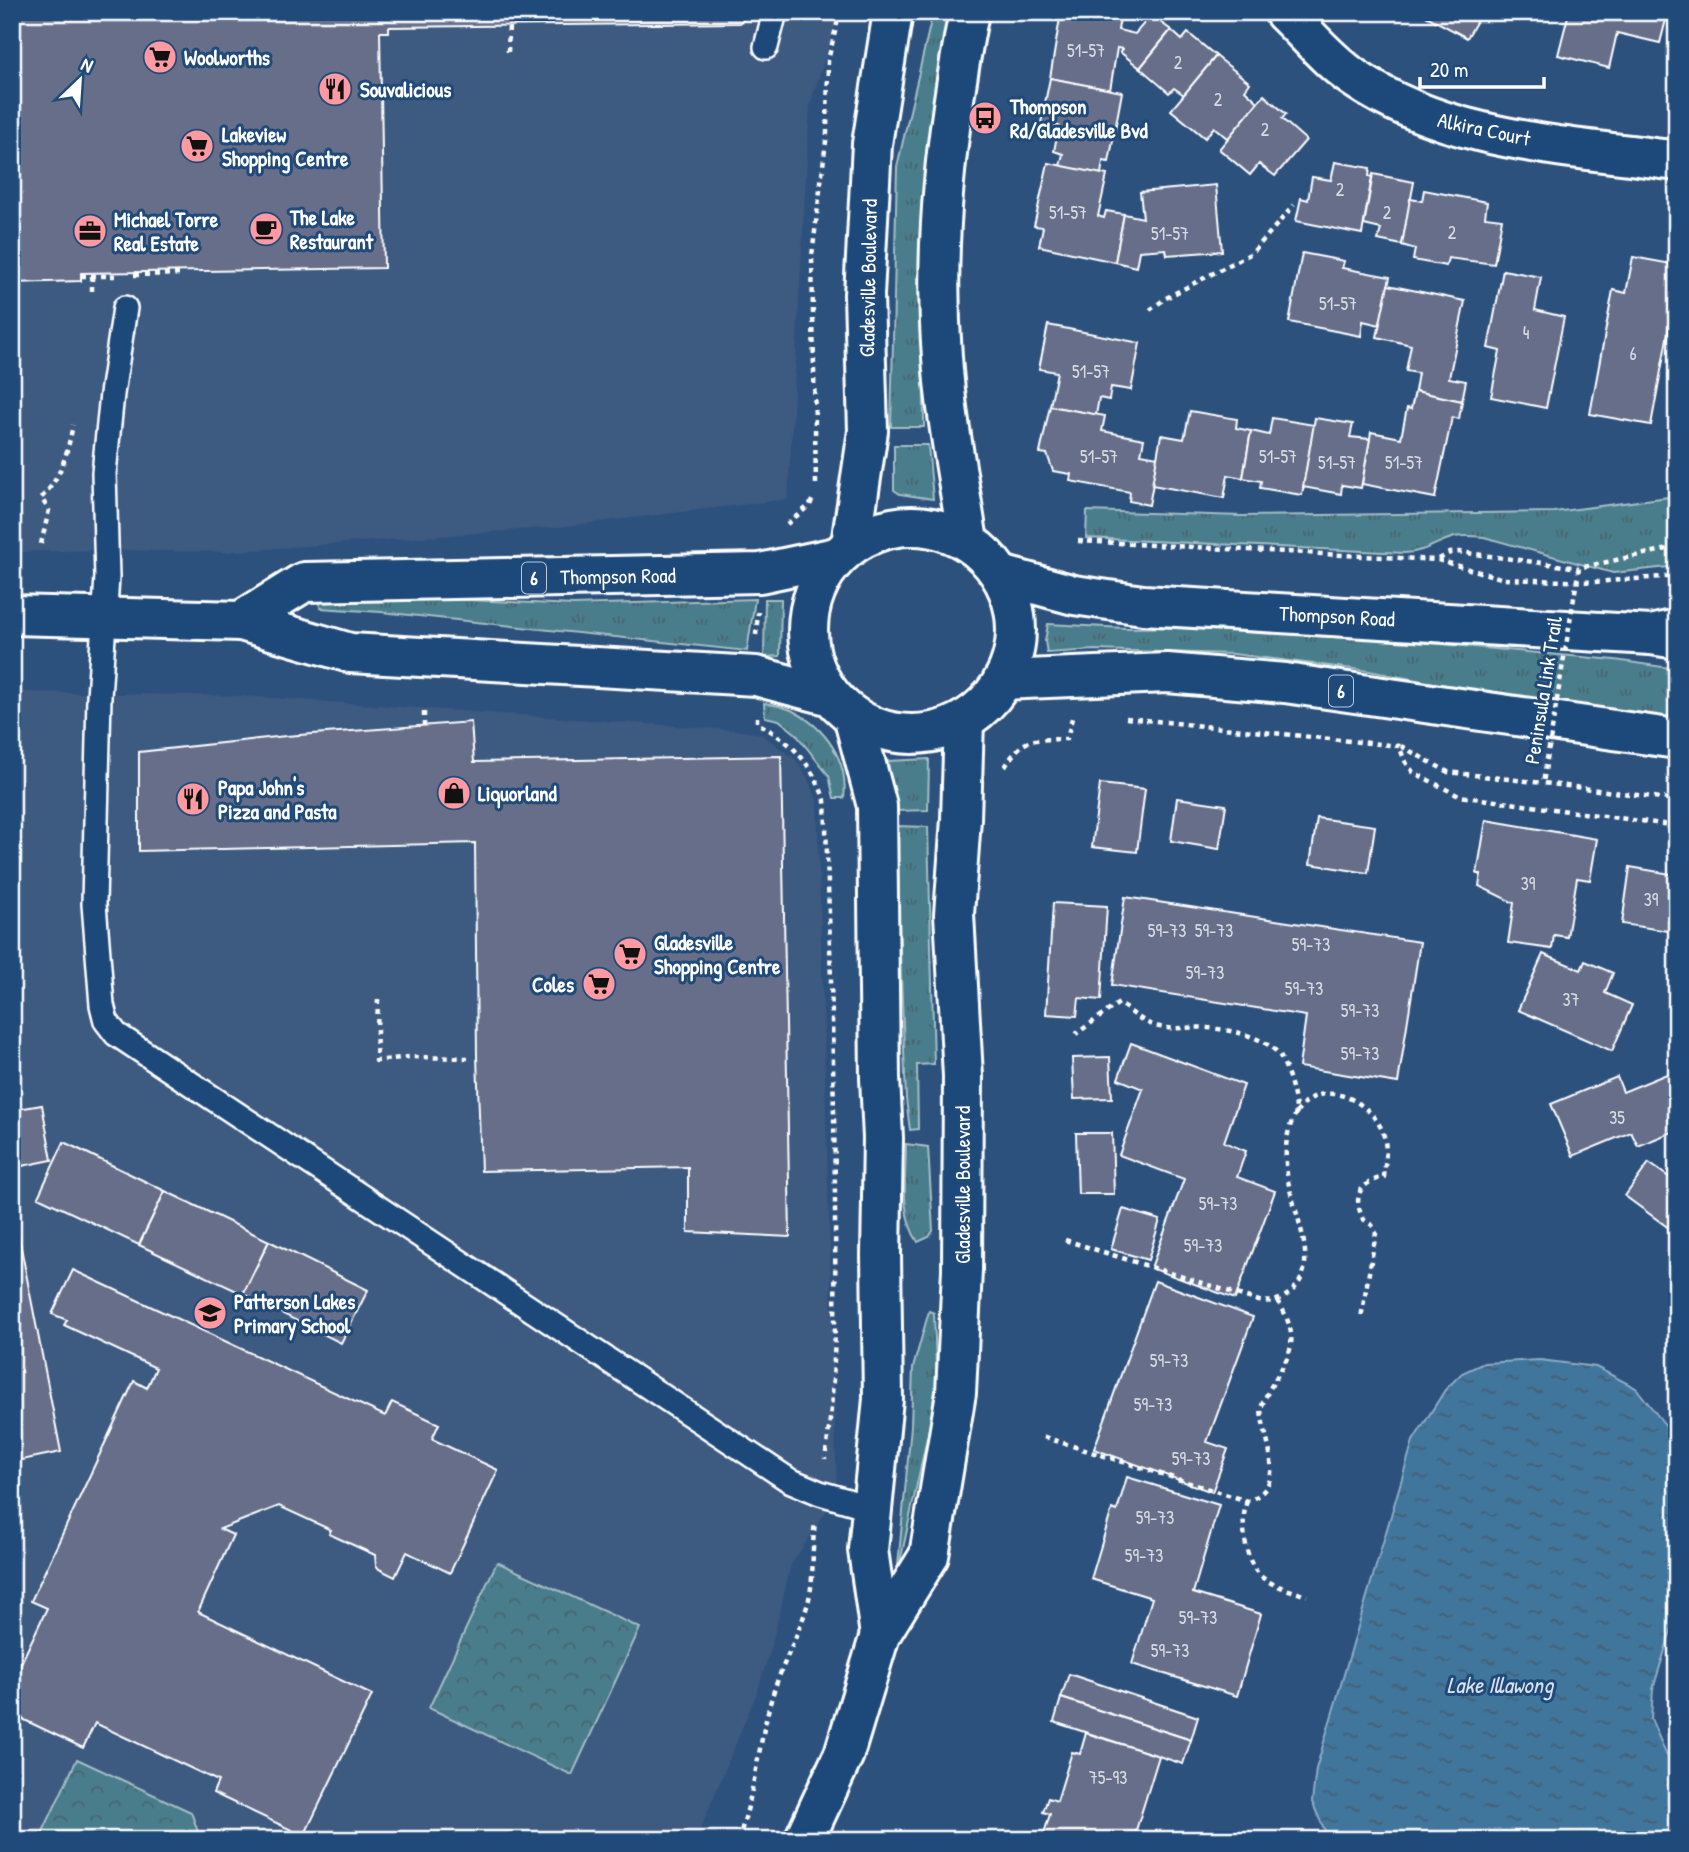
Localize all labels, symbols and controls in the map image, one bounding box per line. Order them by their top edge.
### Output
supermarket icon: Woolworths [141,38,179,76]
house number: 51-57 [1067,38,1105,63]
place label: Woolworths [184,43,270,72]
north arrow [46,46,116,116]
scale bar [1420,46,1544,90]
house number: 2 [1174,50,1183,75]
text: N [77,51,97,79]
text: 20 m [1430,55,1468,84]
restaurant icon: Souvalicious [316,70,354,108]
place label: Souvalicious [360,75,451,104]
house number: 2 [1214,87,1223,112]
place label: Thompson Rd/Gladesville Bvd [1009,92,1149,145]
bus stop icon: Thompson Rd/Gladesville Bvd [966,99,1004,137]
street label: Alkira Court [1435,105,1534,153]
house number: 2 [1261,117,1270,142]
place label: Lakeview Shopping Centre [222,120,349,174]
supermarket icon: Lakeview Shopping Centre [178,127,216,165]
house number: 2 [1336,177,1345,202]
street label: Gladesville Boulevard [852,199,884,357]
house number: 51-57 [1049,200,1087,225]
house number: 2 [1383,200,1392,225]
place label: The Lake Restaurant [289,203,374,256]
place label: Michael Torre Real Estate [114,205,219,258]
cafe icon: The Lake Restaurant [247,210,285,248]
office icon: Michael Torre Real Estate [71,212,109,250]
house number: 2 [1448,220,1457,245]
house number: 51-57 [1151,221,1189,246]
house number: 51-57 [1319,291,1357,316]
house number: 4 [1523,320,1530,345]
house number: 6 [1629,341,1637,366]
house number: 51-57 [1072,359,1110,384]
house number: 51-57 [1080,444,1118,469]
house number: 51-57 [1259,444,1297,469]
house number: 51-57 [1318,450,1356,475]
house number: 51-57 [1385,450,1423,475]
street label: Thompson Road [560,560,676,592]
road number: 6 [522,562,546,594]
street label: Thompson Road [1278,598,1396,634]
street label: Peninsula Link Trail [1517,614,1569,766]
road number: 6 [1329,676,1353,706]
place label: Papa John's Pizza and Pasta [218,773,337,826]
shop icon: Liquorland [435,774,473,812]
place label: Liquorland [478,779,557,809]
restaurant icon: Papa John's Pizza and Pasta [174,780,212,818]
house number: 39 [1521,871,1536,896]
house number: 39 [1644,887,1659,912]
house number: 59-73 [1148,918,1186,943]
house number: 59-73 [1195,918,1233,943]
place label: Gladesville Shopping Centre [654,928,781,982]
house number: 59-73 [1292,932,1330,957]
supermarket icon: Gladesville Shopping Centre [611,935,649,973]
house number: 59-73 [1186,960,1224,985]
supermarket icon: Coles [580,965,618,1003]
place label: Coles [532,970,574,999]
house number: 59-73 [1285,976,1323,1001]
house number: 37 [1563,987,1580,1012]
house number: 59-73 [1341,998,1379,1023]
house number: 59-73 [1341,1041,1379,1066]
house number: 35 [1609,1105,1625,1130]
street label: Gladesville Boulevard [948,1106,977,1264]
house number: 59-73 [1199,1191,1237,1216]
house number: 59-73 [1184,1233,1222,1258]
place label: Patterson Lakes Primary School [234,1287,355,1341]
school or university icon: Patterson Lakes Primary School [191,1294,229,1332]
house number: 59-73 [1150,1348,1188,1373]
house number: 59-73 [1134,1392,1172,1417]
house number: 59-73 [1172,1446,1210,1471]
house number: 59-73 [1136,1505,1174,1530]
house number: 59-73 [1125,1543,1163,1568]
house number: 59-73 [1179,1605,1217,1630]
house number: 59-73 [1151,1638,1189,1663]
water label: Lake Illawong [1447,1669,1555,1701]
house number: 75-93 [1089,1765,1127,1790]

